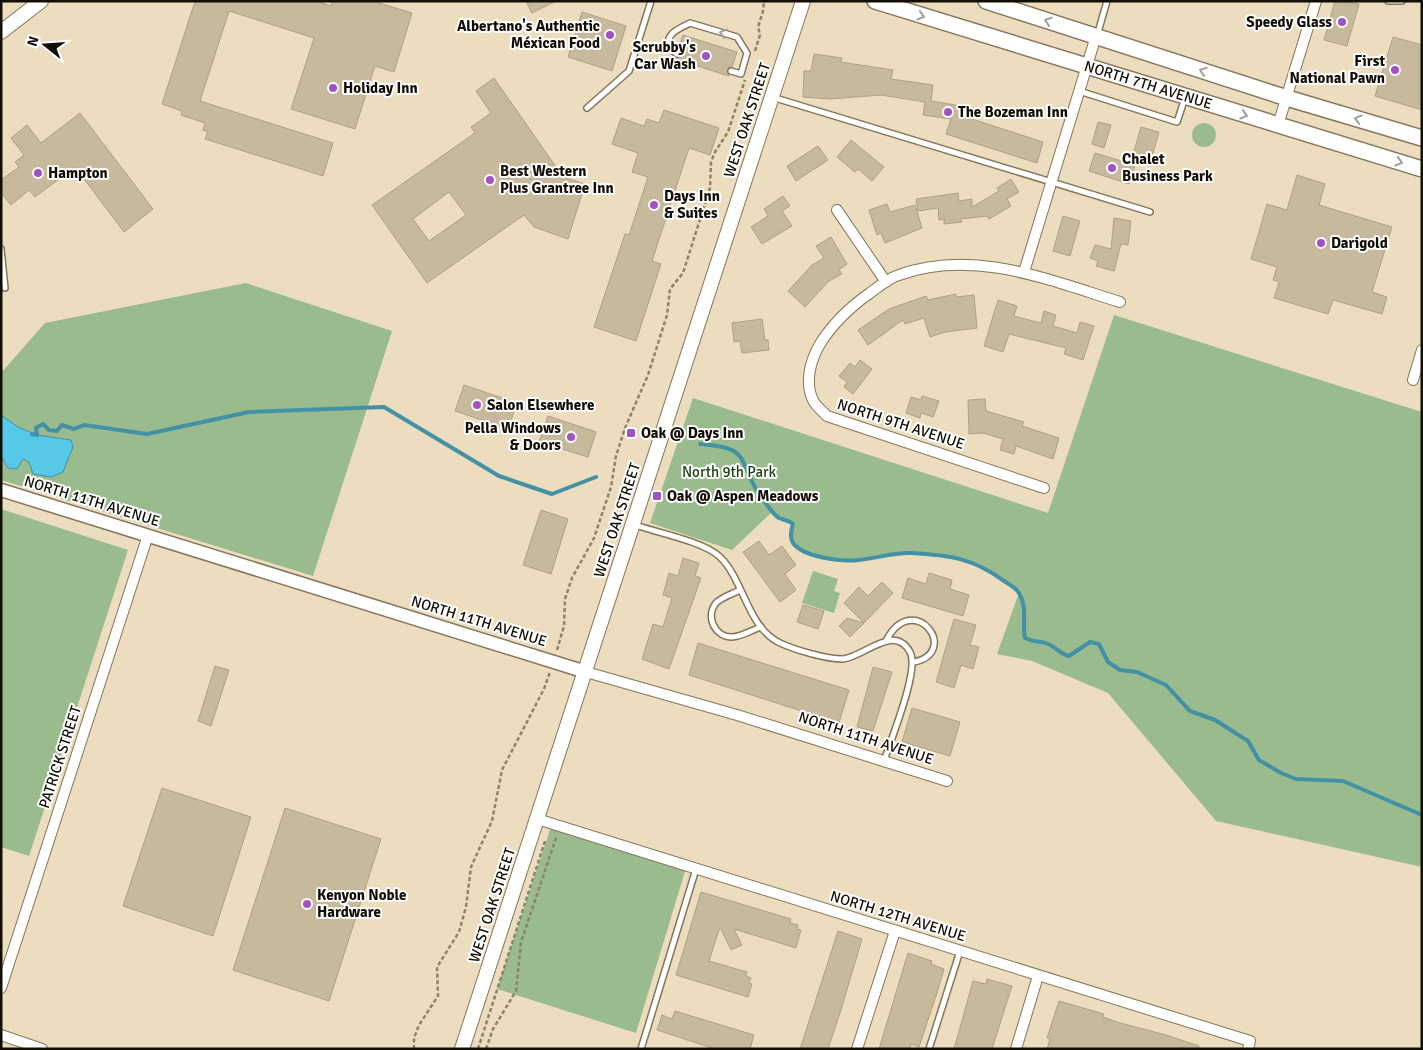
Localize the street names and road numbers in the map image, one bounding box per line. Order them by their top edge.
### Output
street label: NORTH 7TH AVENUE [1082,57,1215,113]
street label: WEST OAK STREET [720,60,774,180]
street label: NORTH 9TH AVENUE [835,395,967,453]
street label: WEST OAK STREET [590,460,644,580]
street label: NORTH 11TH AVENUE [22,472,162,530]
street label: NORTH 11TH AVENUE [409,592,549,650]
street label: PATRICK STREET [35,703,85,810]
street label: NORTH 11TH AVENUE [796,708,936,768]
street label: WEST OAK STREET [465,845,519,965]
street label: NORTH 12TH AVENUE [828,887,968,945]

